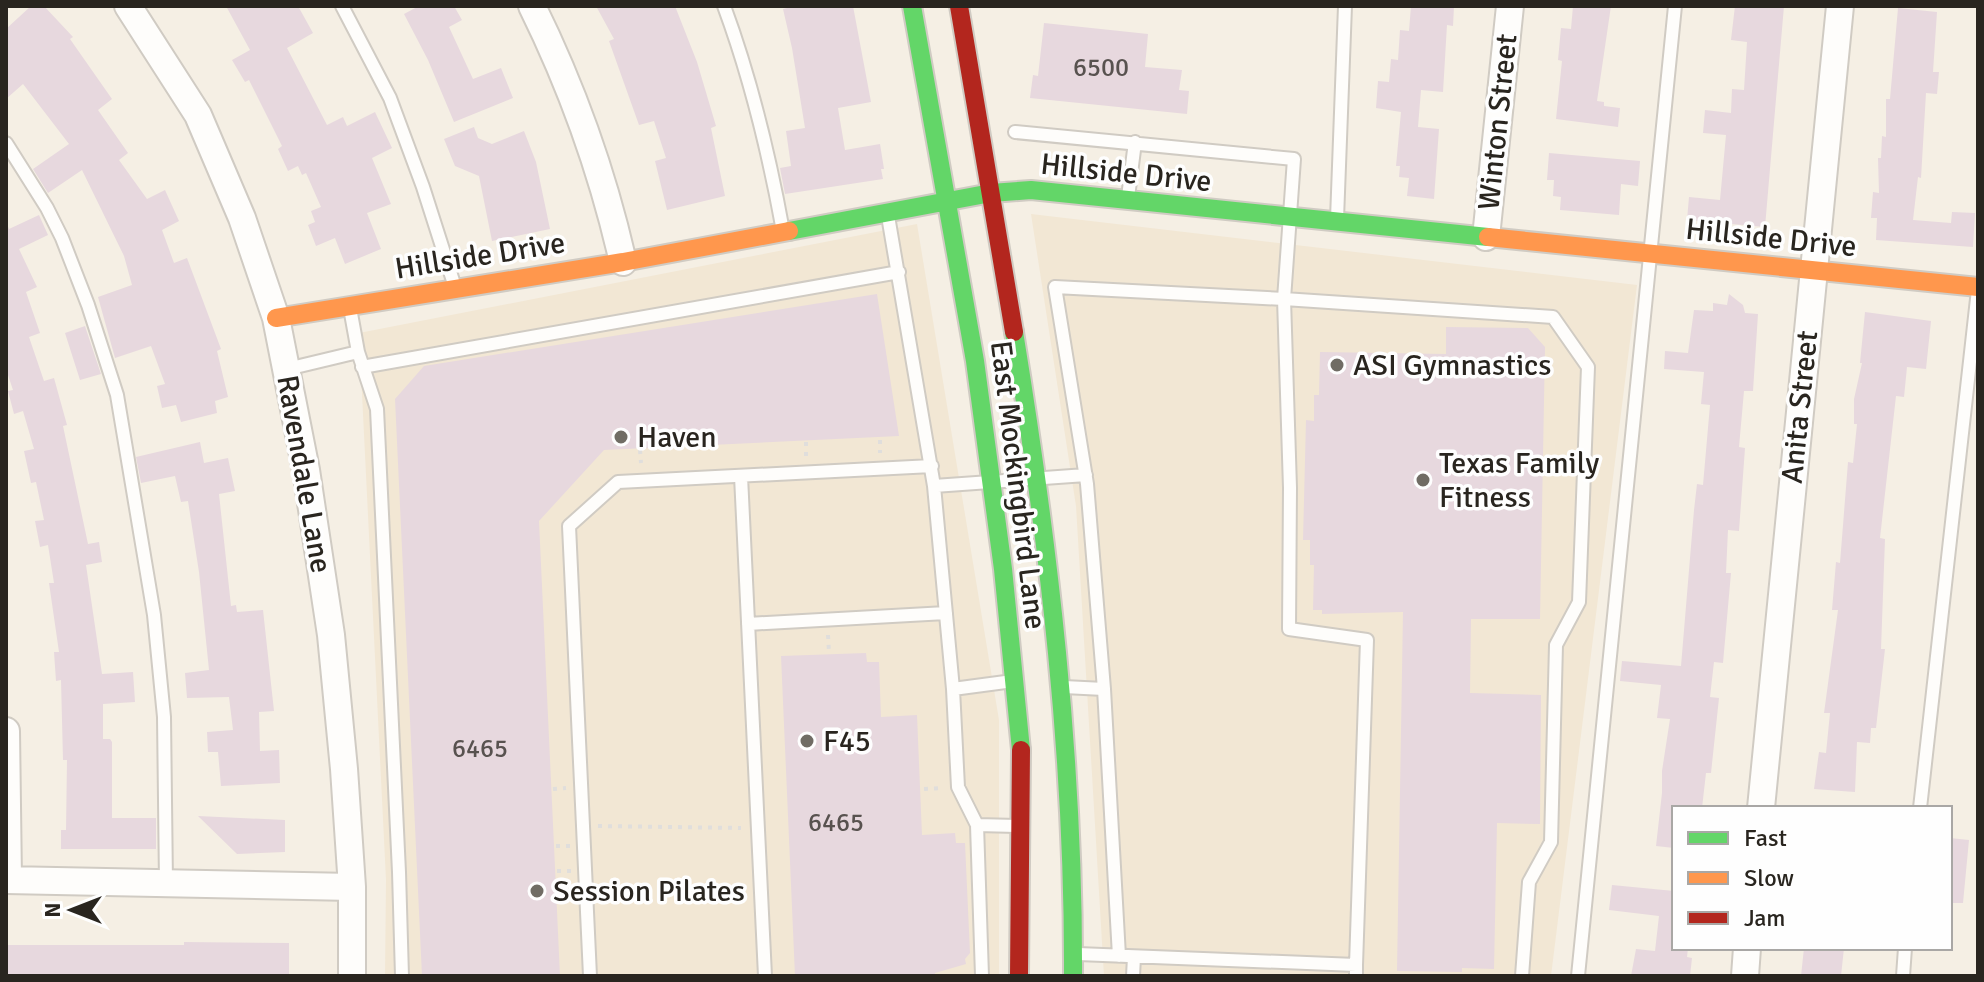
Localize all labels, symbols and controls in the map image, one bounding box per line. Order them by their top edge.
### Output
street label: Winton Street [1470,32,1526,212]
house number: 6500 [1073,52,1129,84]
street label: Hillside Drive [1039,146,1213,200]
street label: Hillside Drive [1684,211,1858,265]
street label: Hillside Drive [392,224,568,288]
street label: Anita Street [1774,329,1826,485]
street label: East Mockingbird Lane [982,339,1054,631]
place label: ASI Gymnastics [1353,347,1551,384]
marker: ASI Gymnastics [1328,356,1346,374]
street label: Ravendale Lane [268,372,340,576]
place label: Haven [637,419,717,456]
marker: Haven [612,428,630,446]
place label: Texas Family Fitness [1439,445,1599,516]
marker: Texas Family Fitness [1414,471,1432,489]
place label: F45 [823,723,871,760]
marker: F45 [798,732,816,750]
house number: 6465 [452,733,508,765]
legend [1672,806,1952,950]
house number: 6465 [808,807,864,839]
text: Fast [1744,823,1787,853]
text: Slow [1744,863,1794,893]
north arrow [32,870,112,950]
place label: Session Pilates [553,873,745,910]
marker: Session Pilates [528,882,546,900]
text: N [39,902,66,918]
text: Jam [1744,903,1785,933]

